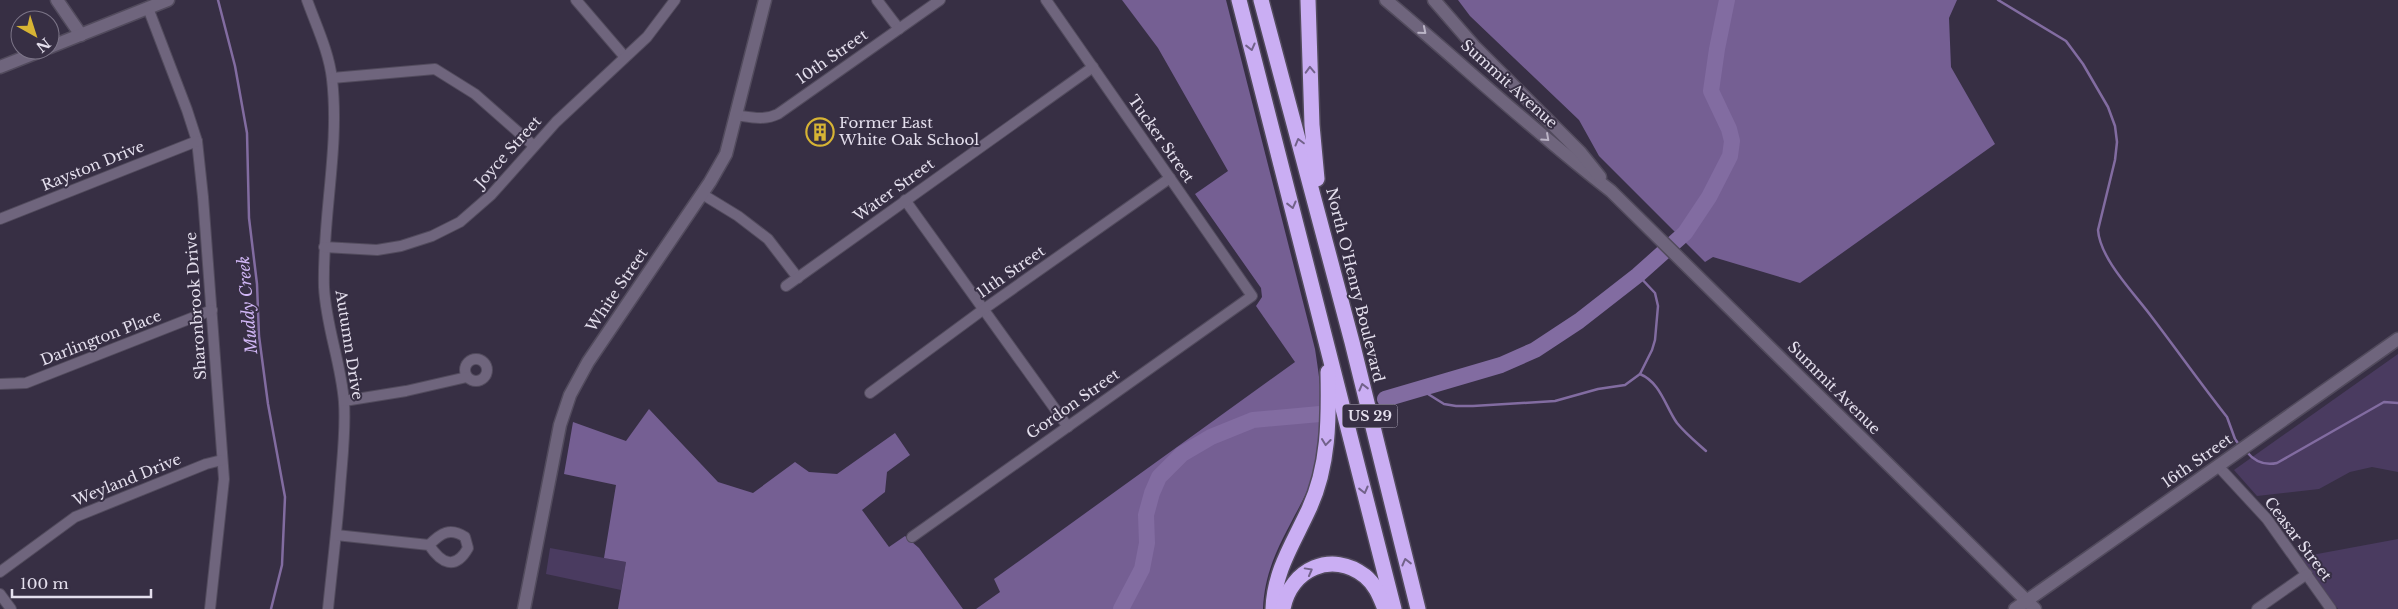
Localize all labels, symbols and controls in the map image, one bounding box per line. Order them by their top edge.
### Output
north arrow [10,10,60,60]
street label: 10th Street [792,25,871,88]
one-way arrow [1418,26,1427,35]
text: N [32,34,54,56]
street label: Summit Avenue [1457,35,1562,132]
one-way arrow [1246,43,1256,51]
one-way arrow [1305,65,1315,73]
street label: Tucker Street [1124,91,1199,187]
street label: Joyce Street [469,111,545,193]
place label: Former East White Oak School [838,113,979,149]
building icon: Former East White Oak School [805,117,835,147]
one-way arrow [1540,133,1549,142]
street label: Rayston Drive [39,136,147,195]
one-way arrow [1295,138,1305,146]
street label: Water Street [849,154,938,226]
street label: North O'Henry Boulevard [1322,186,1389,384]
one-way arrow [1286,200,1296,208]
street label: Sharonbrook Drive [181,232,210,381]
street label: 11th Street [973,241,1049,302]
street label: White Street [581,244,652,336]
water label: Muddy Creek [233,255,261,356]
street label: Autumn Drive [331,288,368,401]
street label: Darlington Place [38,306,164,369]
street label: Summit Avenue [1784,337,1885,438]
street label: Gordon Street [1022,364,1123,443]
one-way arrow [1358,382,1369,391]
road number: US 29 [1342,404,1398,428]
street label: 16th Street [2158,429,2236,492]
one-way arrow [1321,438,1332,446]
street label: Weyland Drive [69,449,184,510]
one-way arrow [1358,486,1369,495]
street label: Ceasar Street [2261,493,2336,585]
one-way arrow [1401,557,1412,566]
scale bar [12,566,151,598]
one-way arrow [1304,568,1313,578]
text: 100 m [20,574,69,593]

